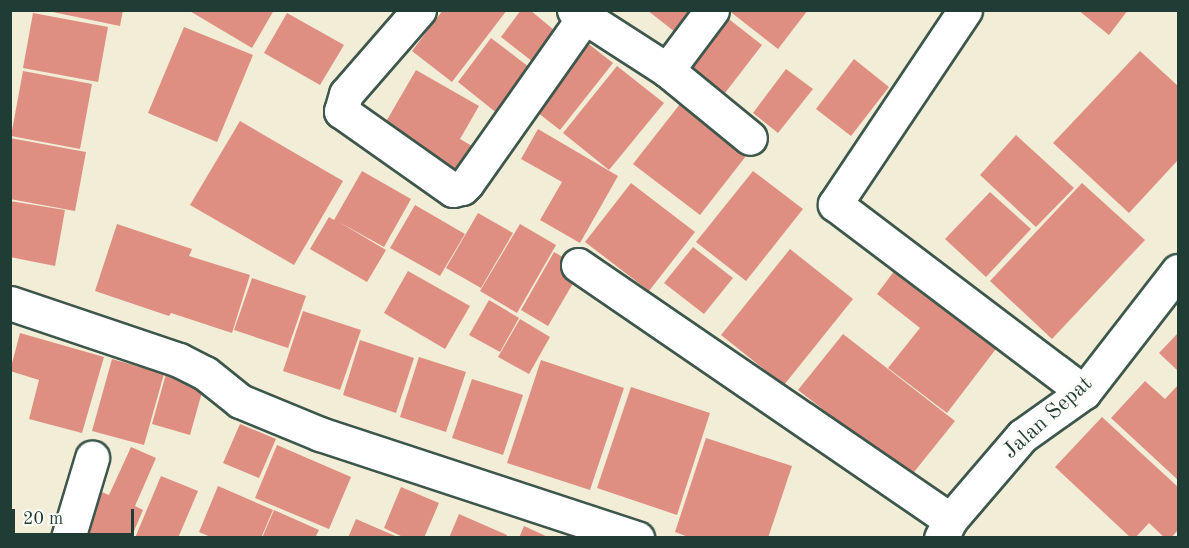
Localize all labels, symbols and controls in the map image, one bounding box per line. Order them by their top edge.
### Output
street label: Jalan Sepat [998,371,1098,465]
scale bar [15,497,136,535]
text: 20 m [23,510,63,528]

